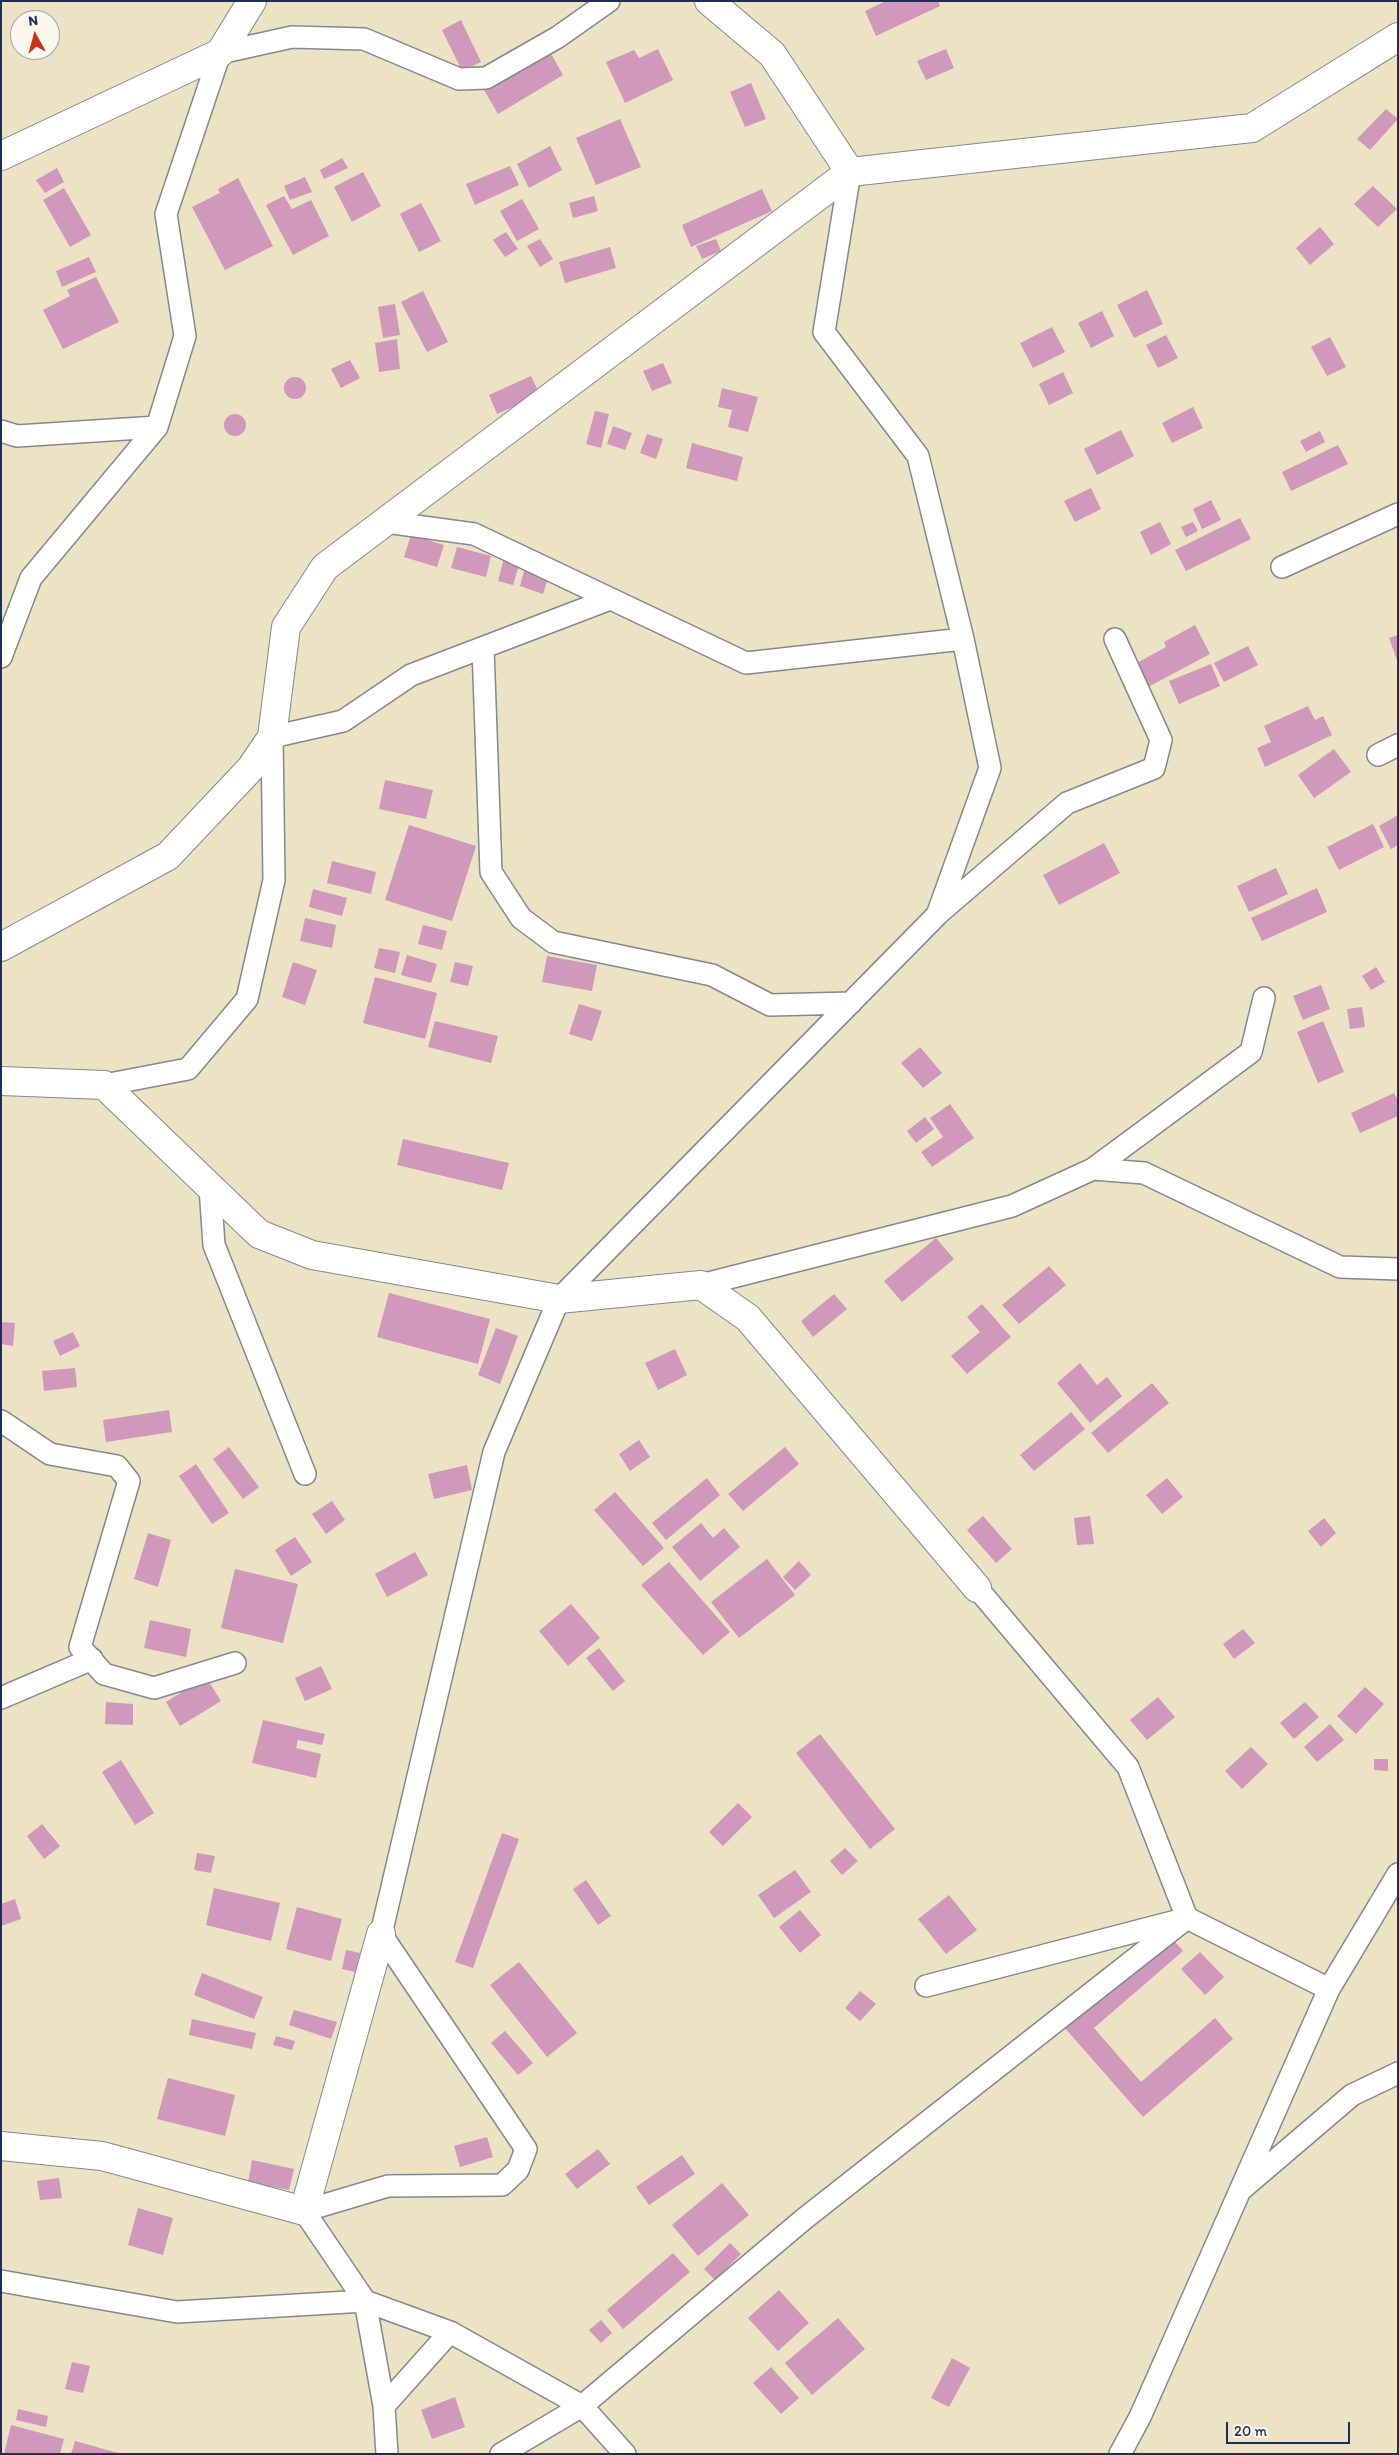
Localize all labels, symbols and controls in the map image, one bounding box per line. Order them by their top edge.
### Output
north arrow [10,10,60,60]
text: N [27,12,39,30]
scale bar [1229,2412,1353,2444]
text: 20 m [1234,2422,1267,2440]

